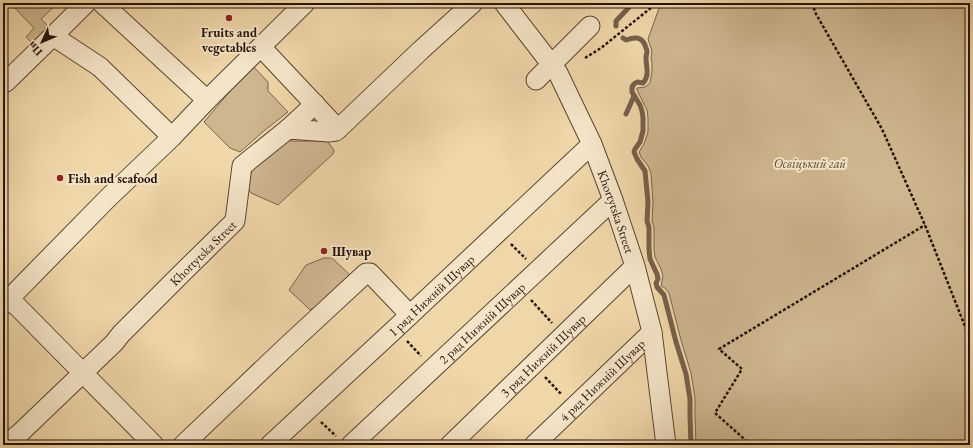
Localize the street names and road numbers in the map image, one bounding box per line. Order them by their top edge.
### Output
street label: Khortytska Street [594,168,638,256]
street label: Khortytska Street [166,217,240,290]
street label: 1 ряд Нижній Шувар [385,251,478,340]
street label: 2 ряд Нижній Шувар [435,278,529,368]
street label: 3 ряд Нижній Шувар [497,310,590,401]
street label: 4 ряд Нижній Шувар [556,335,649,425]

